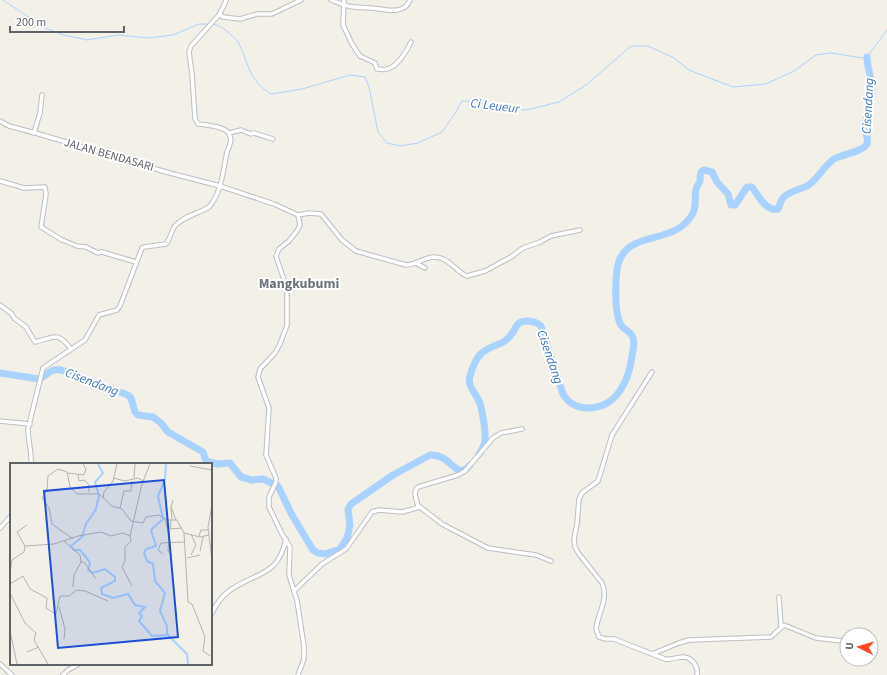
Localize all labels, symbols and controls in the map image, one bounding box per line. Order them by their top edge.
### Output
scale bar [10,8,124,34]
text: 200 m [16,14,46,31]
water label: Cisendang [858,77,878,135]
water label: Ci Leueur [470,94,521,118]
street label: JALAN BENDASARI [62,134,156,176]
district label: Mangkubumi [259,274,340,294]
water label: Cisendang [532,328,568,387]
water label: Cisendang [63,364,122,401]
inset map [10,463,212,665]
north arrow [839,627,879,667]
text: U [842,642,857,650]

